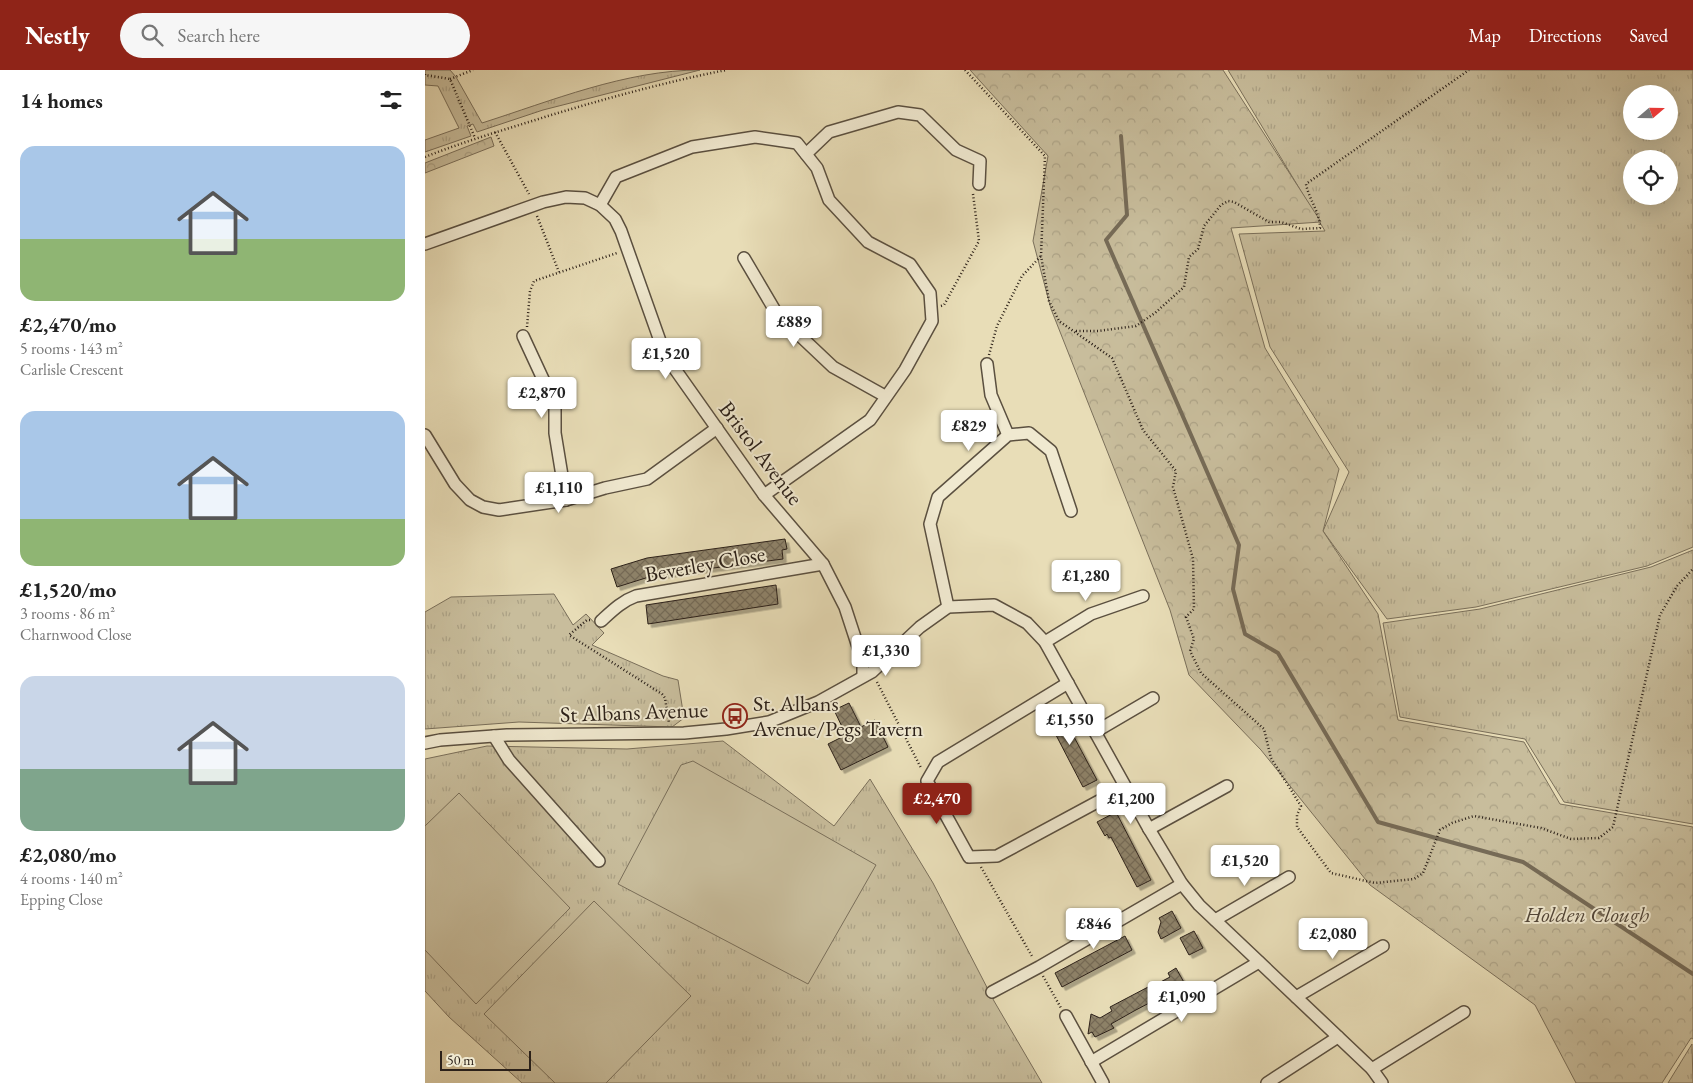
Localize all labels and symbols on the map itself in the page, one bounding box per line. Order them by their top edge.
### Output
north arrow [1623,85,1677,140]
pin: £889 [764,306,824,348]
pin: £1,520 [625,338,707,380]
pin: £2,870 [501,376,583,419]
street label: Bristol Avenue [712,395,810,511]
pin: £829 [939,410,999,452]
pin: £1,110 [518,472,600,514]
street label: Beverley Close [642,539,768,589]
pin: £1,280 [1045,560,1127,602]
pin: £1,330 [845,634,927,677]
place label: St. Albans Avenue/Pegs Tavern [752,689,923,743]
street label: St Albans Avenue [560,695,709,729]
bus stop icon: St. Albans Avenue/Pegs Tavern [722,703,748,729]
pin: £1,550 [1029,704,1111,746]
pin: £2,470 [896,782,978,825]
pin: £1,200 [1090,782,1172,825]
pin: £1,520 [1204,844,1286,887]
park label: Holden Clough [1524,900,1650,929]
pin: £846 [1064,908,1124,950]
pin: £2,080 [1292,918,1374,960]
pin: £1,090 [1141,980,1223,1023]
scale bar [440,1048,531,1071]

